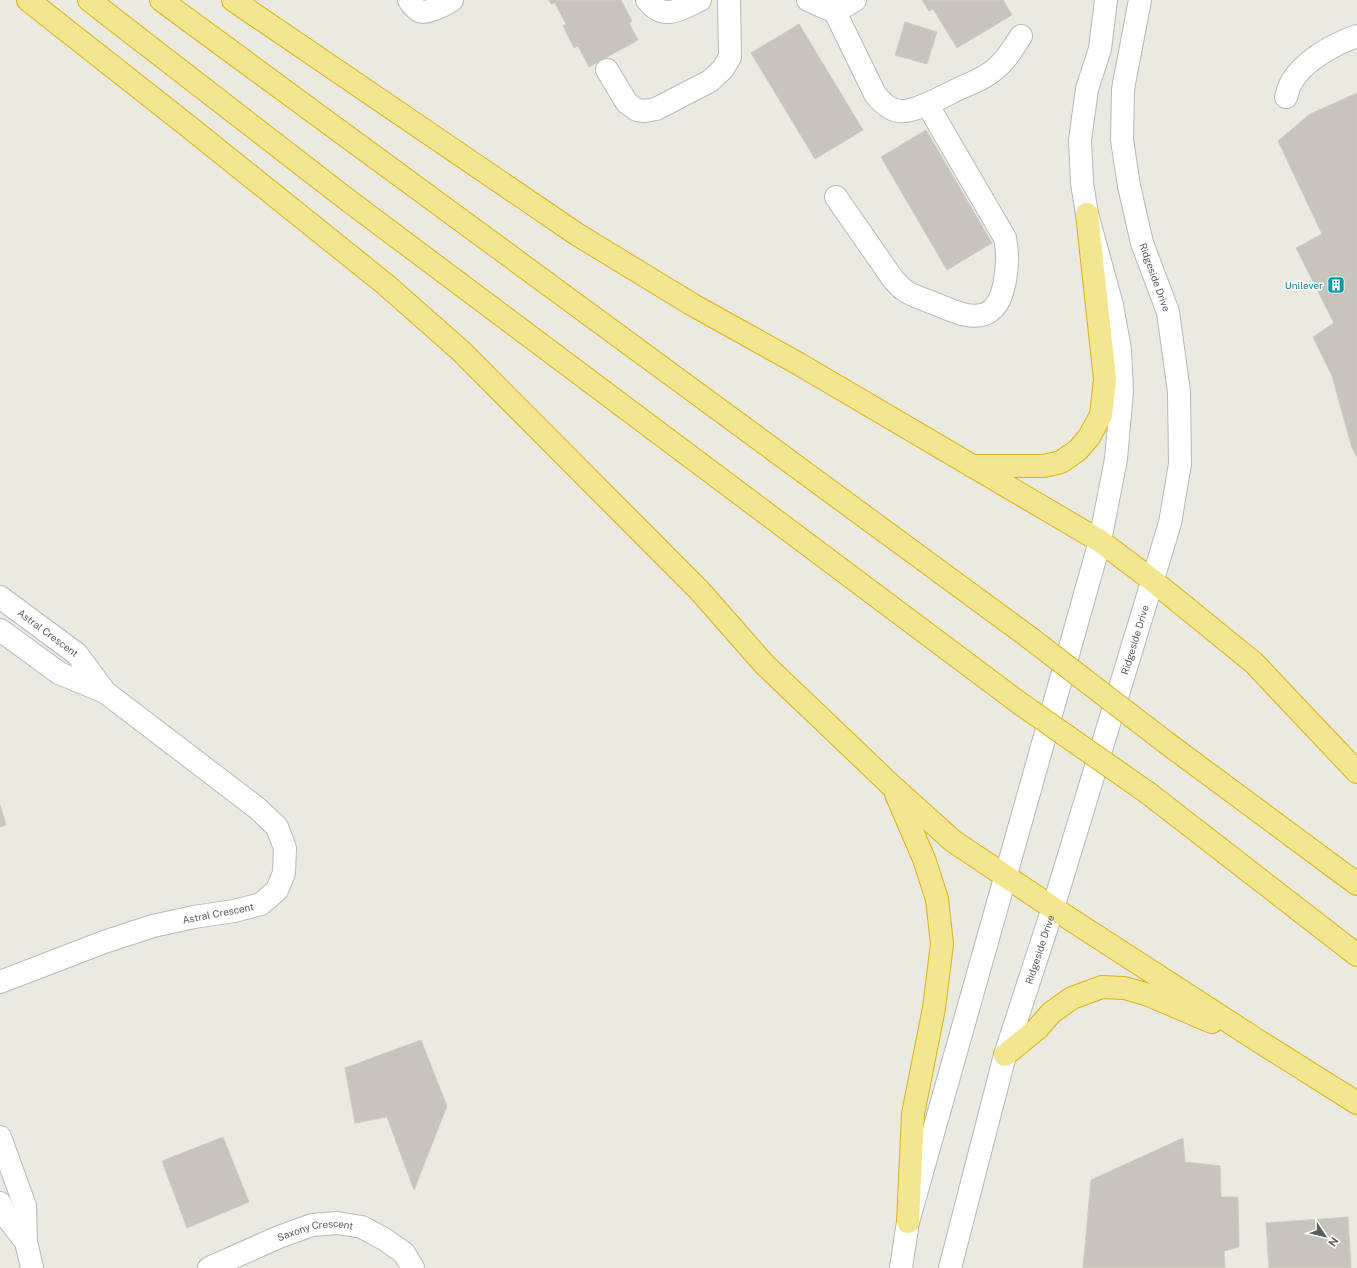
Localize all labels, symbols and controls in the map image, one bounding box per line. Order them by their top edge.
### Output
street label: Ridgeside Drive [1137,241,1173,313]
building icon: Unilever [1326,275,1346,295]
place label: Unilever [1285,279,1323,291]
street label: Ridgeside Drive [1118,603,1151,676]
street label: Astral Crescent [16,606,81,659]
street label: Astral Crescent [181,900,255,926]
street label: Ridgeside Drive [1023,913,1056,986]
north arrow [1305,1216,1345,1256]
street label: Saxony Crescent [275,1217,354,1243]
text: N [1326,1235,1341,1249]

